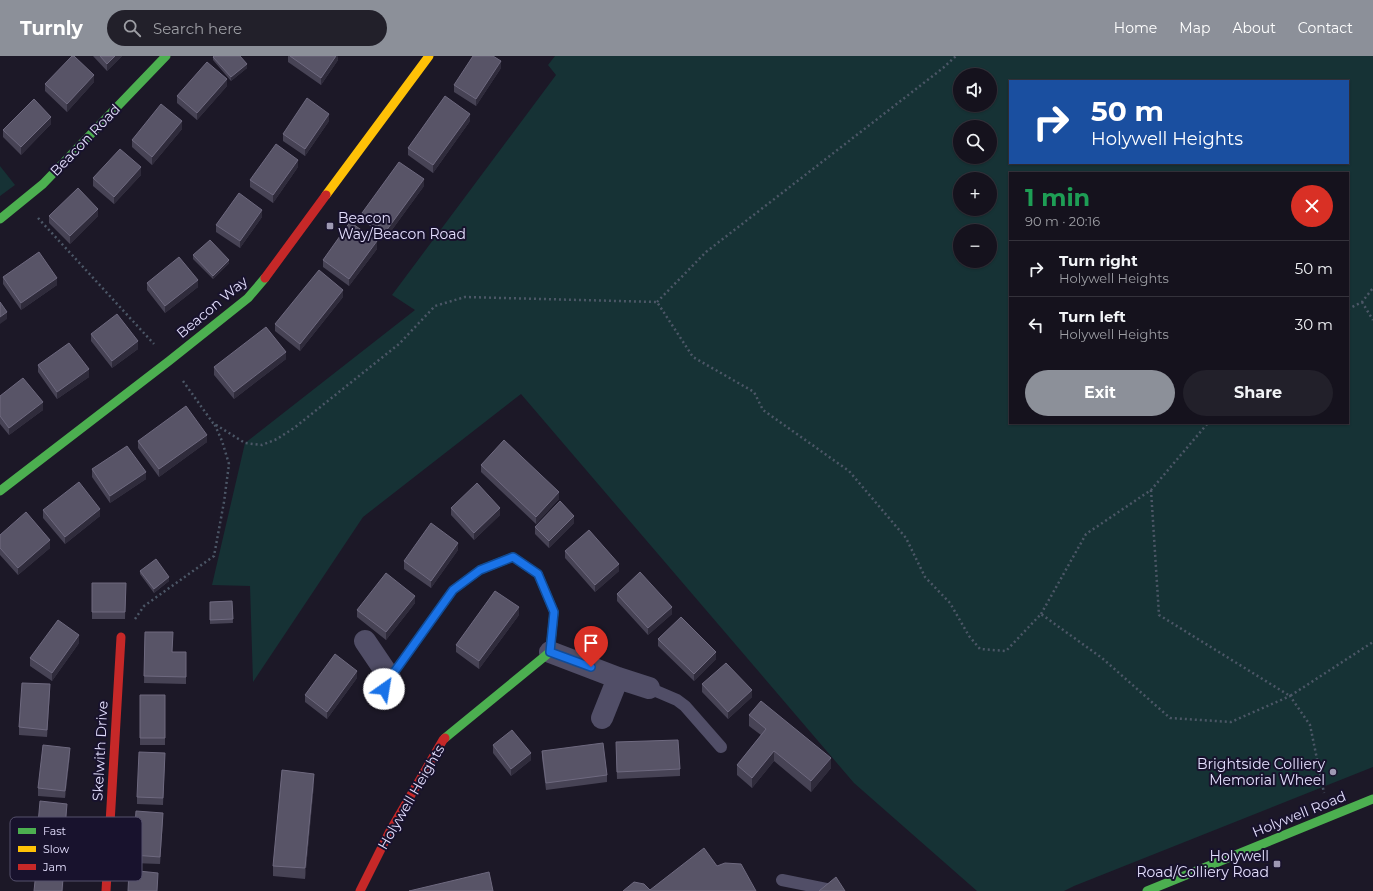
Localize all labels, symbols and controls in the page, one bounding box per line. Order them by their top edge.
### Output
search box [107,10,387,46]
text: Turnly [20,17,83,40]
icon: search [121,17,143,39]
text: Search here [153,19,242,38]
text: Home [1114,19,1157,37]
text: Map [1179,19,1210,37]
text: About [1232,19,1276,37]
text: Contact [1298,19,1353,37]
map controls [953,68,997,268]
button: sound [953,68,997,112]
text: 50 m [1091,94,1164,128]
icon: right [1025,96,1077,148]
street label: Beacon Road [46,100,124,180]
button: search [953,120,997,164]
text: Holywell Heights [1091,128,1243,150]
button: + [953,172,997,216]
text: 1 min [1025,183,1090,212]
button: close [1291,185,1333,227]
place label: Beacon Way/Beacon Road [338,209,466,243]
text: 90 m · 20:16 [1025,213,1100,229]
marker: Beacon Way/Beacon Road [325,221,335,231]
button: − [953,224,997,268]
text: Turn right [1059,251,1138,270]
icon: right [1025,258,1047,280]
text: 50 m [1295,259,1333,278]
text: Holywell Heights [1059,270,1169,286]
street label: Beacon Way [173,272,251,342]
text: Turn left [1059,307,1126,326]
icon: left [1025,314,1047,336]
text: 30 m [1295,315,1333,334]
text: Holywell Heights [1059,326,1169,342]
button: Exit [1025,370,1175,416]
button: Share [1183,370,1333,416]
pin [574,626,608,667]
icon: arrive [580,632,602,654]
position arrow [363,668,405,710]
street label: Skelwith Drive [88,700,112,802]
street label: Holywell Heights [374,741,448,853]
place label: Brightside Colliery Memorial Wheel [1197,755,1325,789]
marker: Brightside Colliery Memorial Wheel [1328,767,1338,777]
street label: Holywell Road [1249,787,1349,841]
legend [10,817,142,881]
text: Fast [43,824,67,838]
text: Slow [43,842,69,856]
place label: Holywell Road/Colliery Road [1136,847,1269,881]
marker: Holywell Road/Colliery Road [1272,859,1282,869]
text: Jam [42,860,67,874]

